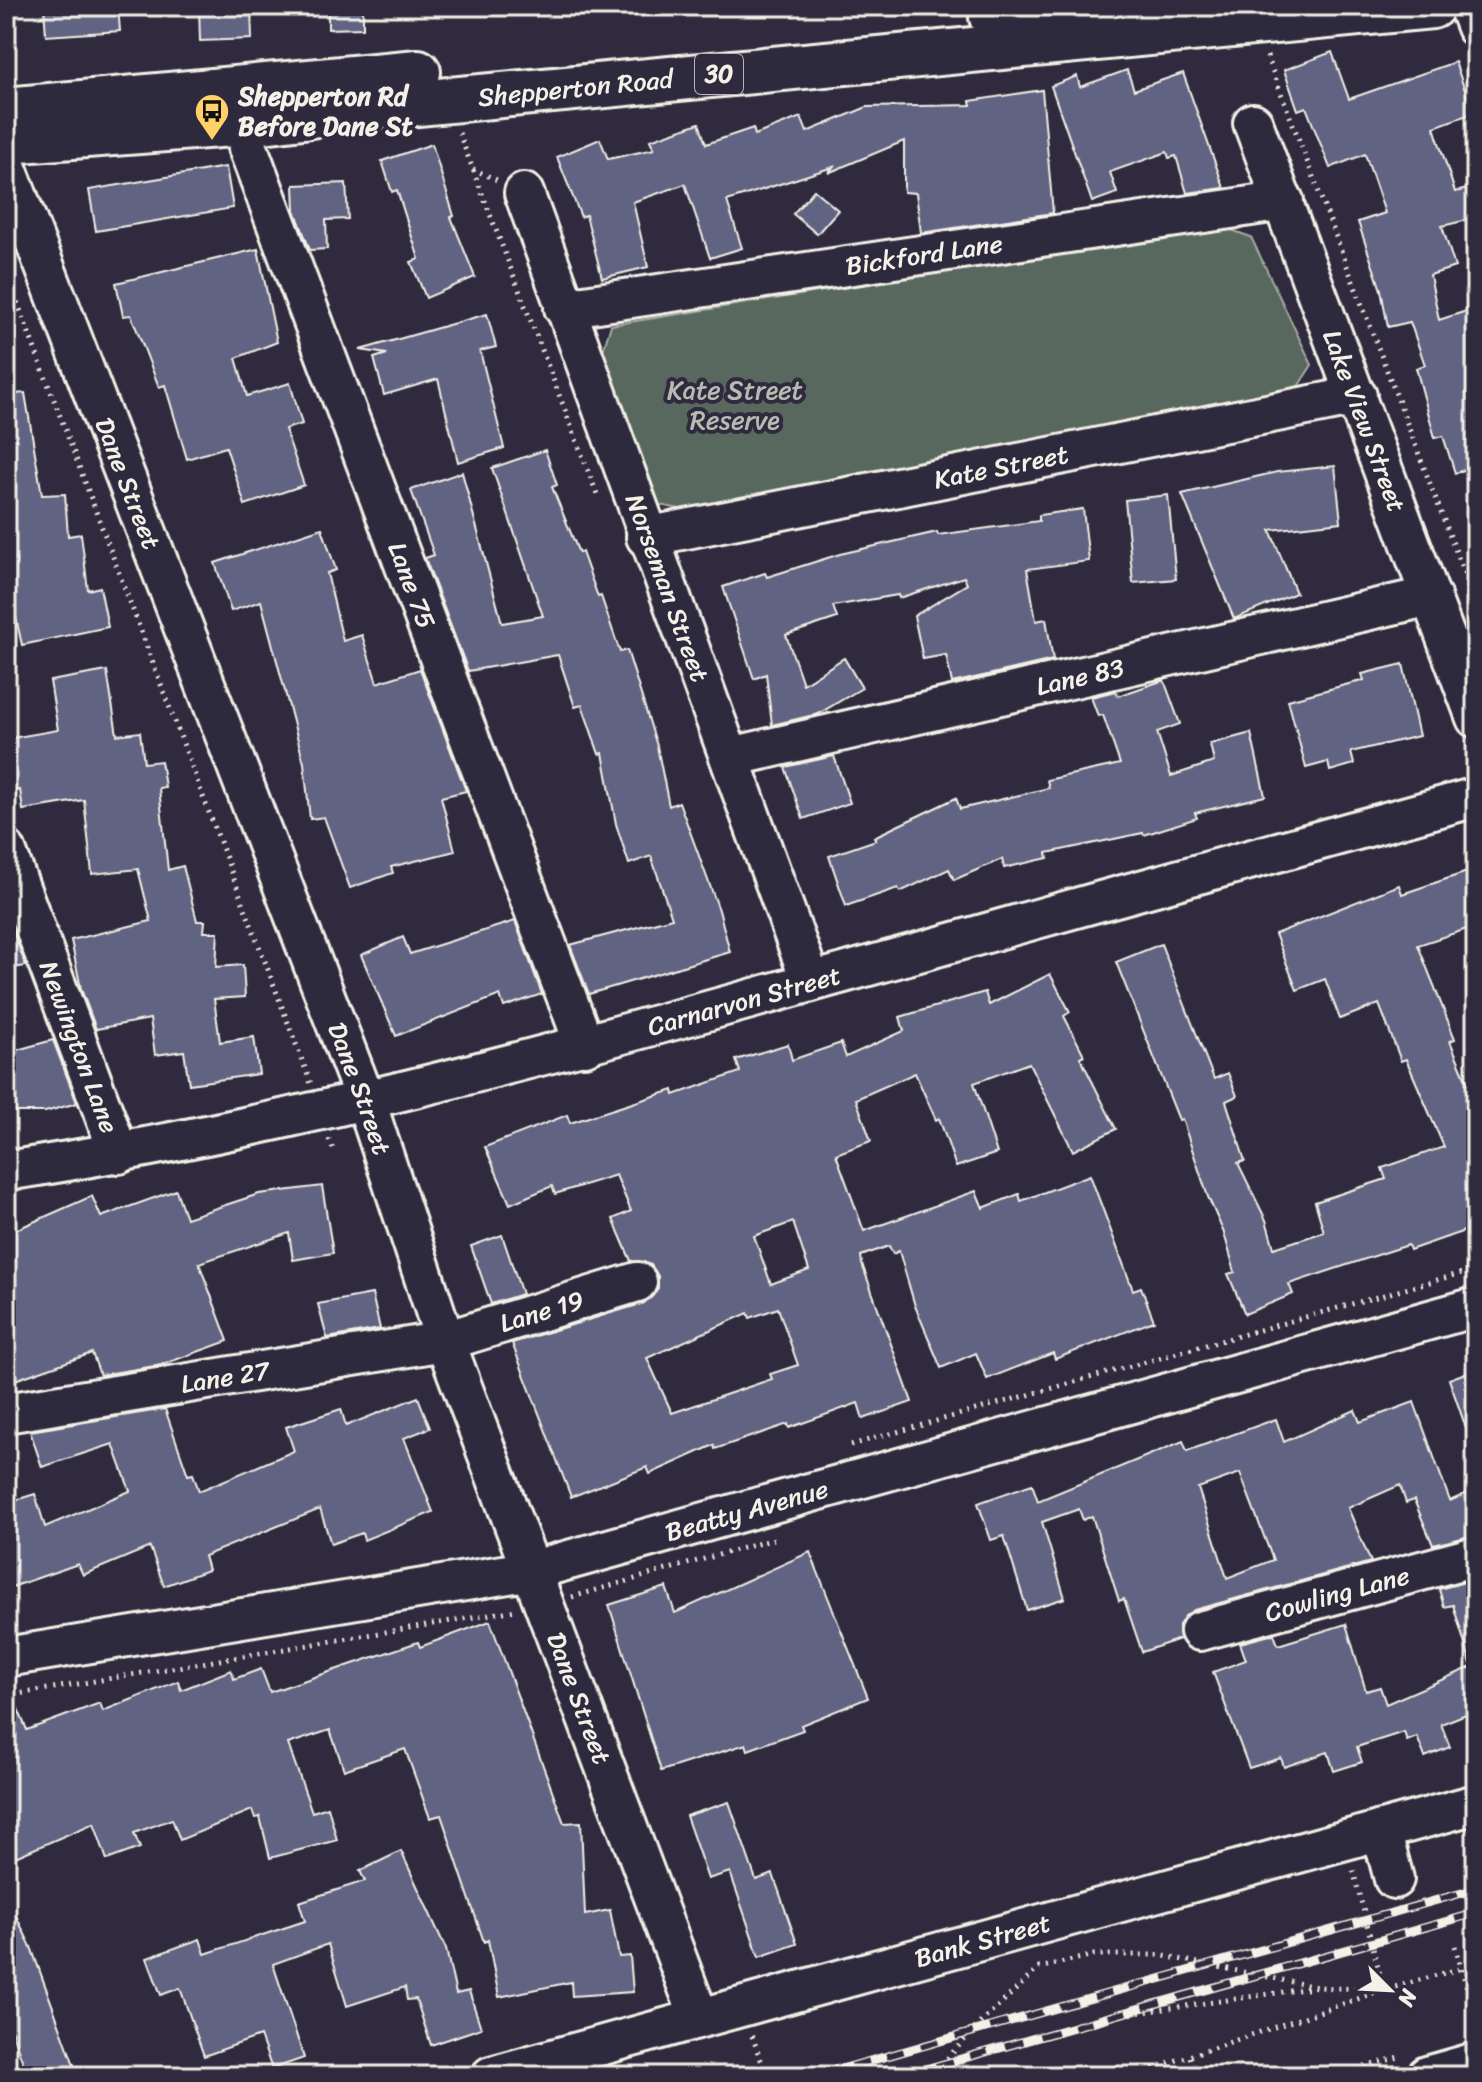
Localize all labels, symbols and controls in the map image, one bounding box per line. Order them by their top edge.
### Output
road number: 30 [695,54,743,94]
street label: Shepperton Road [476,55,677,120]
place label: Shepperton Rd Before Dane St [237,73,414,149]
bus stop icon: Shepperton Rd Before Dane St [193,92,231,142]
street label: Bickford Lane [842,220,1006,289]
street label: Lake View Street [1309,323,1420,519]
park label: Kate Street Reserve [667,367,803,443]
street label: Dane Street [82,410,174,556]
street label: Kate Street [930,431,1072,502]
street label: Norseman Street [612,487,723,688]
street label: Lane 75 [375,535,449,635]
street label: Lane 83 [1031,644,1129,709]
street label: Carnarvon Street [642,952,846,1049]
street label: Newington Lane [26,954,132,1140]
street label: Dane Street [314,1015,405,1161]
street label: Lane 19 [494,1277,590,1346]
street label: Lane 27 [177,1347,275,1407]
street label: Beatty Avenue [660,1466,834,1555]
street label: Cowling Lane [1259,1552,1415,1635]
street label: Dane Street [533,1625,625,1771]
street label: Bank Street [909,1899,1056,1981]
north arrow [1350,1950,1430,2030]
text: N [1387,1982,1429,2014]

